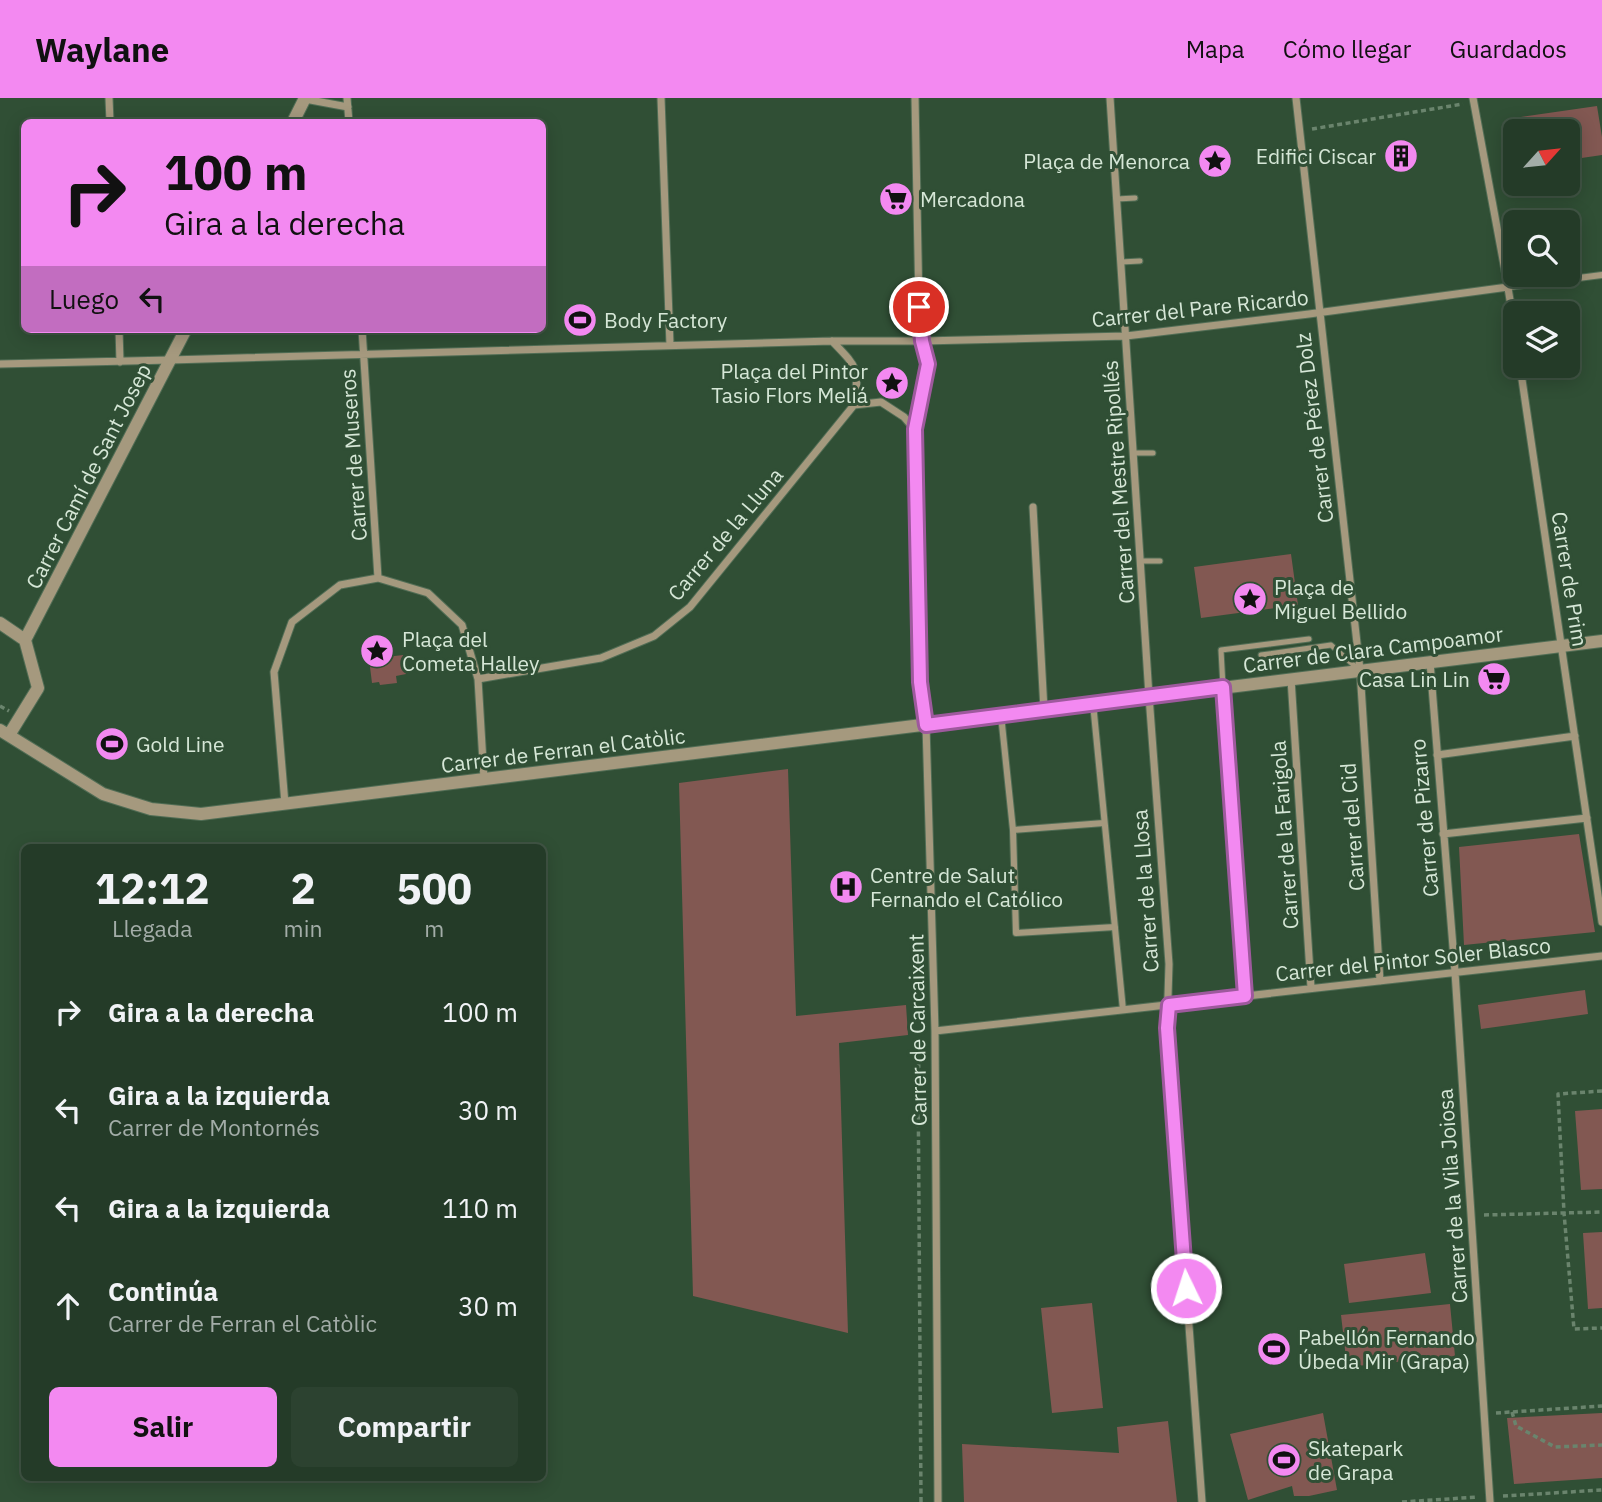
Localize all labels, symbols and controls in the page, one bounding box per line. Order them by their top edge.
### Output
text: Waylane [35,28,169,71]
text: Mapa [1186,33,1245,65]
text: Cómo llegar [1283,33,1411,65]
text: Guardados [1449,33,1567,65]
north arrow [1503,119,1580,196]
map controls [1503,119,1580,378]
building icon: Edifici Ciscar [1382,137,1420,175]
text: 100 m [164,140,308,203]
place icon: Plaça de Menorca [1196,142,1234,180]
place label: Edifici Ciscar [1256,142,1376,170]
icon: right [49,147,140,238]
place label: Plaça de Menorca [1023,147,1190,175]
supermarket icon: Mercadona [877,180,915,218]
place label: Mercadona [920,185,1025,213]
text: Gira a la derecha [164,202,405,244]
button: search [1503,210,1580,287]
pin [889,277,949,337]
icon: left [133,280,171,318]
text: Luego [49,282,119,316]
street label: Carrer del Pare Ricardo [1090,283,1310,333]
icon: arrive [900,288,938,326]
sports icon: Body Factory [561,301,599,339]
button: layers [1503,301,1580,378]
place label: Body Factory [604,306,728,334]
street label: Carrer de Pérez Dolz [1288,331,1340,525]
place label: Plaça del Pintor Tasio Flors Meliá [711,357,868,409]
street label: Carrer Camí de Sant Josep [19,359,157,593]
street label: Carrer del Mestre Ripollés [1096,359,1140,605]
place icon: Plaça del Pintor Tasio Flors Meliá [873,364,911,402]
street label: Carrer de Museros [333,368,373,542]
street label: Carrer de la Lluna [661,462,789,606]
street label: Carrer de Prim [1546,510,1594,648]
place label: Plaça de Miguel Bellido [1274,573,1407,625]
place icon: Plaça de Miguel Bellido [1231,580,1269,618]
street label: Carrer de Clara Campoamor [1241,619,1505,679]
place label: Plaça del Cometa Halley [402,625,540,677]
place icon: Plaça del Cometa Halley [358,632,396,670]
supermarket icon: Casa Lin Lin [1475,660,1513,698]
place label: Casa Lin Lin [1359,665,1470,693]
street label: Carrer de Ferran el Catòlic [439,721,687,779]
sports icon: Gold Line [93,725,131,763]
place label: Gold Line [136,730,224,758]
street label: Carrer de Pizarro [1403,738,1445,898]
street label: Carrer de la Farigola [1263,740,1305,930]
street label: Carrer del Cid [1334,762,1370,892]
street label: Carrer de la Llosa [1125,808,1165,974]
text: 12:12 [95,861,210,916]
text: 2 [290,861,316,916]
text: 500 [396,861,472,916]
place label: Centre de Salut Fernando el Católico [870,861,1063,913]
hospital icon: Centre de Salut Fernando el Católico [827,868,865,906]
text: Llegada [112,913,192,943]
text: min [284,913,322,943]
text: m [424,913,444,943]
street label: Carrer del Pintor Soler Blasco [1274,931,1552,987]
street label: Carrer de Carcaixent [901,934,933,1126]
icon: right [49,993,87,1031]
text: Gira a la derecha [108,995,314,1029]
text: 100 m [442,995,518,1029]
text: Gira a la izquierda [108,1078,330,1112]
street label: Carrer de la Vila Joiosa [1431,1088,1473,1304]
icon: left [49,1091,87,1129]
text: 30 m [458,1093,518,1127]
text: Carrer de Montornés [108,1112,320,1142]
icon: left [49,1189,87,1227]
text: Gira a la izquierda [108,1191,330,1225]
text: 110 m [442,1191,518,1225]
position arrow [1149,1251,1223,1325]
text: Continúa [108,1274,218,1308]
icon: ahead [49,1287,87,1325]
text: 30 m [458,1289,518,1323]
text: Carrer de Ferran el Catòlic [108,1308,377,1338]
place label: Pabellón Fernando Úbeda Mir (Grapa) [1298,1323,1475,1375]
sports icon: Pabellón Fernando Úbeda Mir (Grapa) [1255,1330,1293,1368]
button: Salir [49,1387,277,1467]
button: Compartir [291,1387,518,1467]
place label: Skatepark de Grapa [1308,1434,1403,1486]
sports icon: Skatepark de Grapa [1265,1441,1303,1479]

